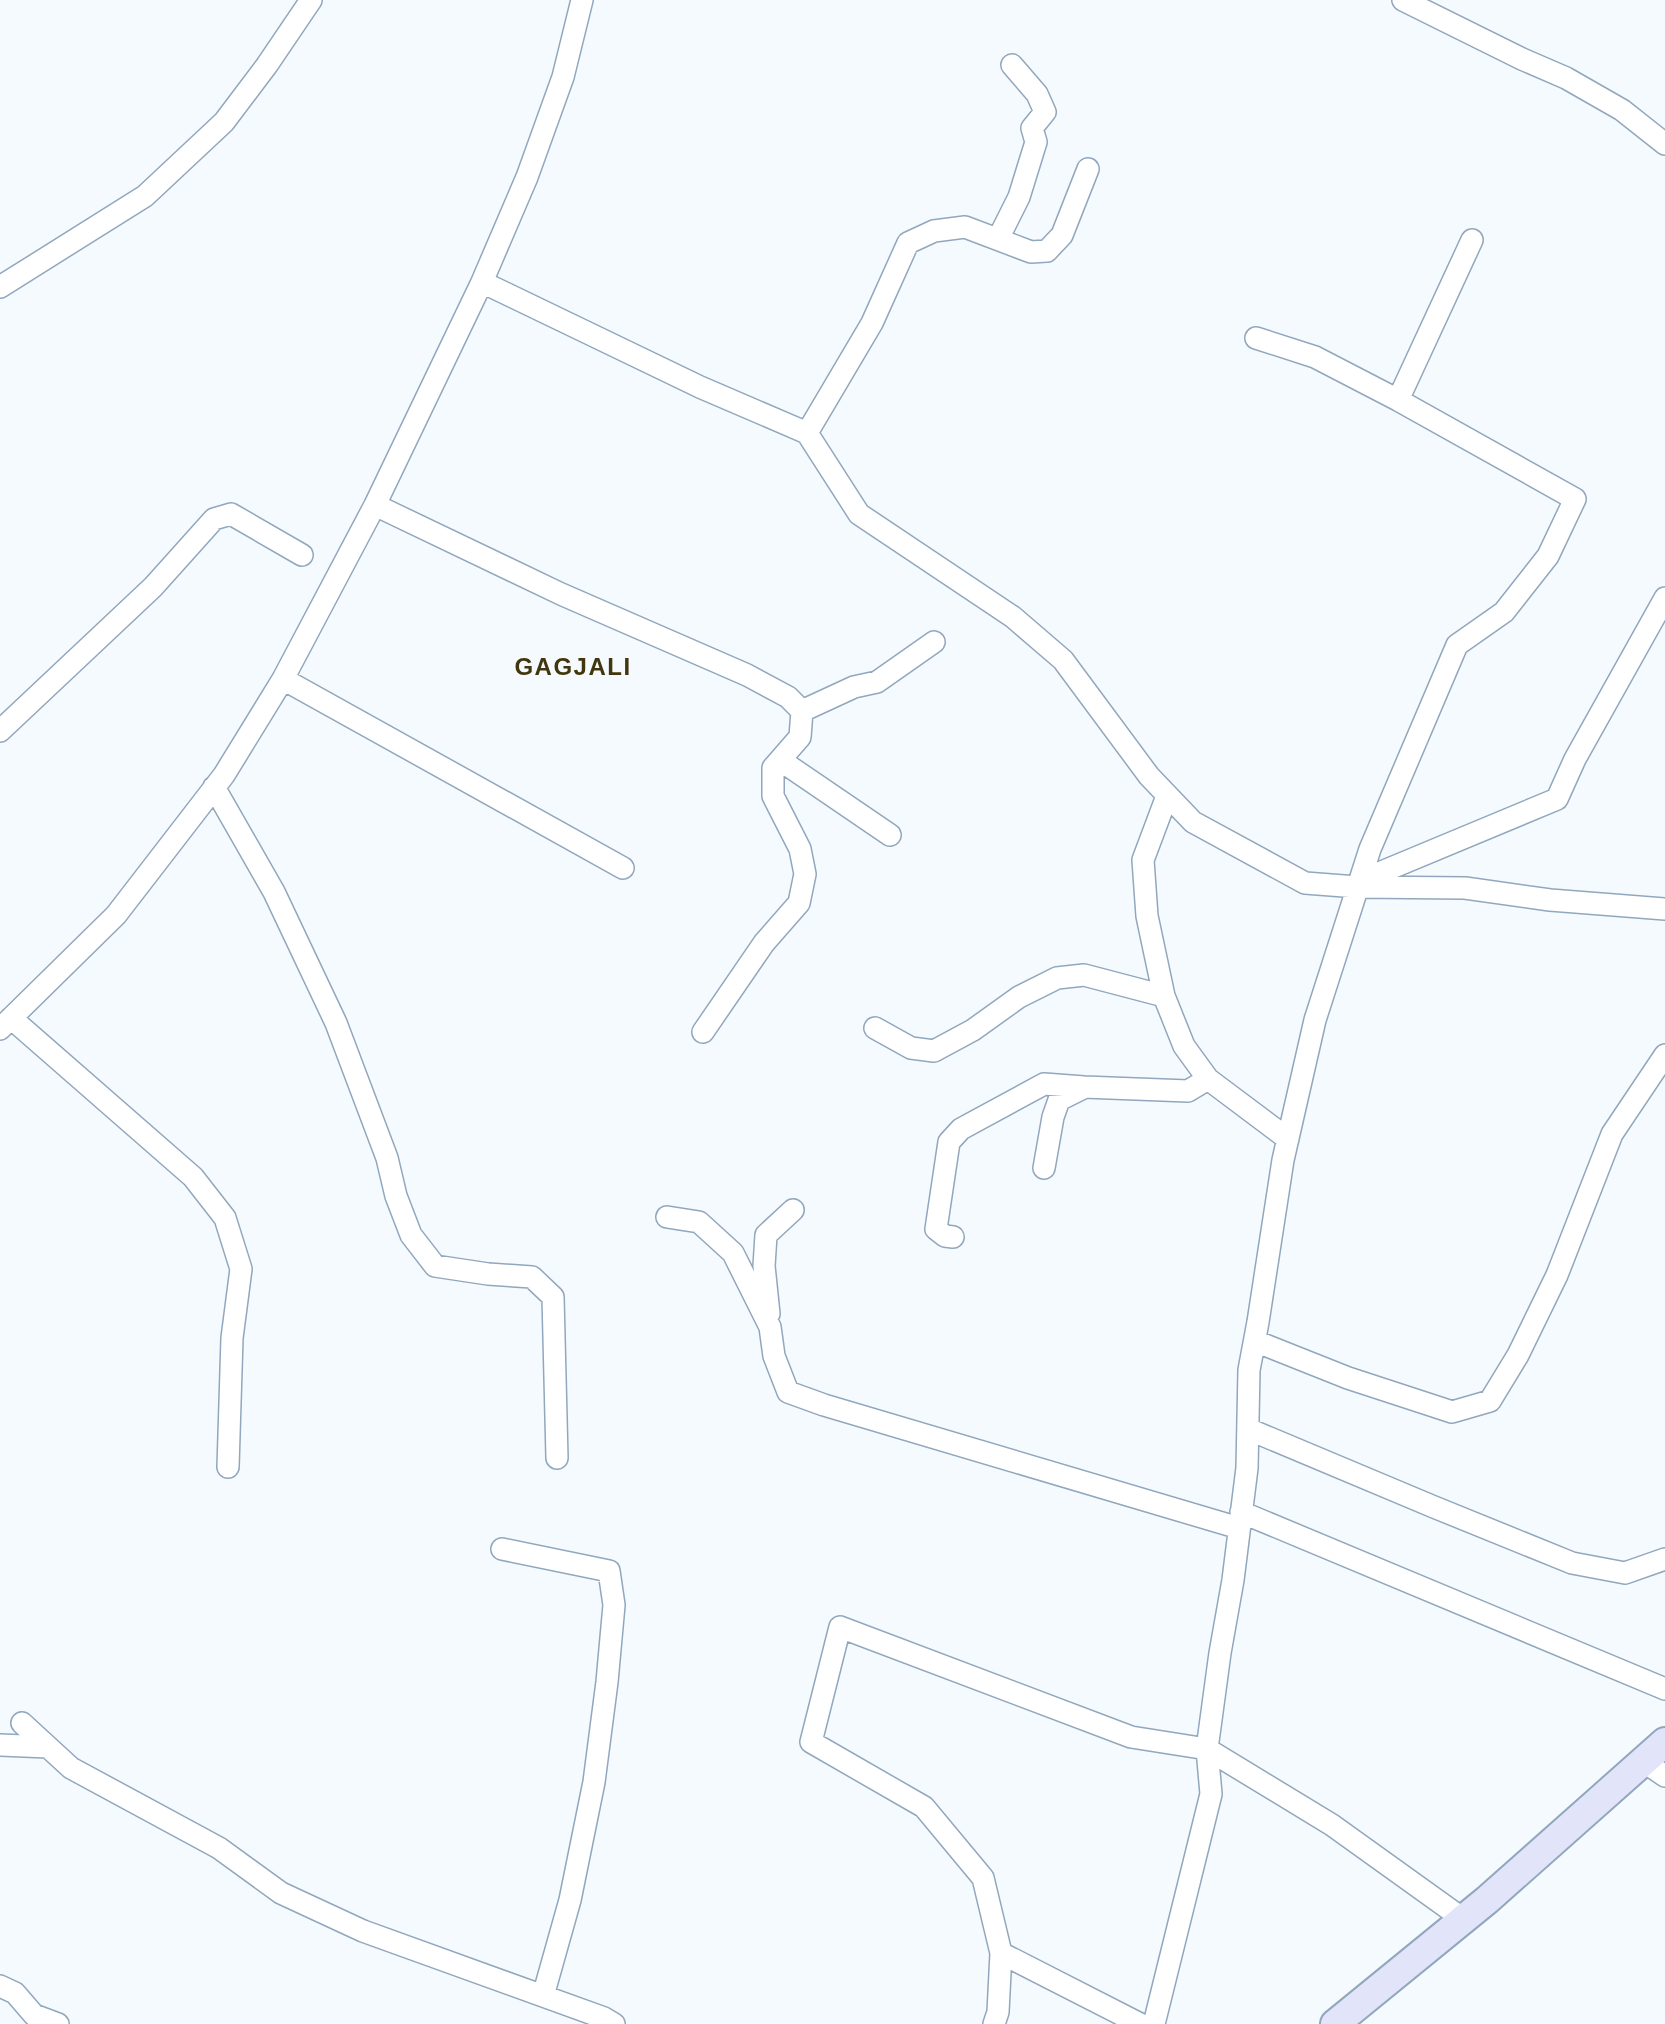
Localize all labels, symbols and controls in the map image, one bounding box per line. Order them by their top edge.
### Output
district label: GAGJALI [514,653,632,680]

